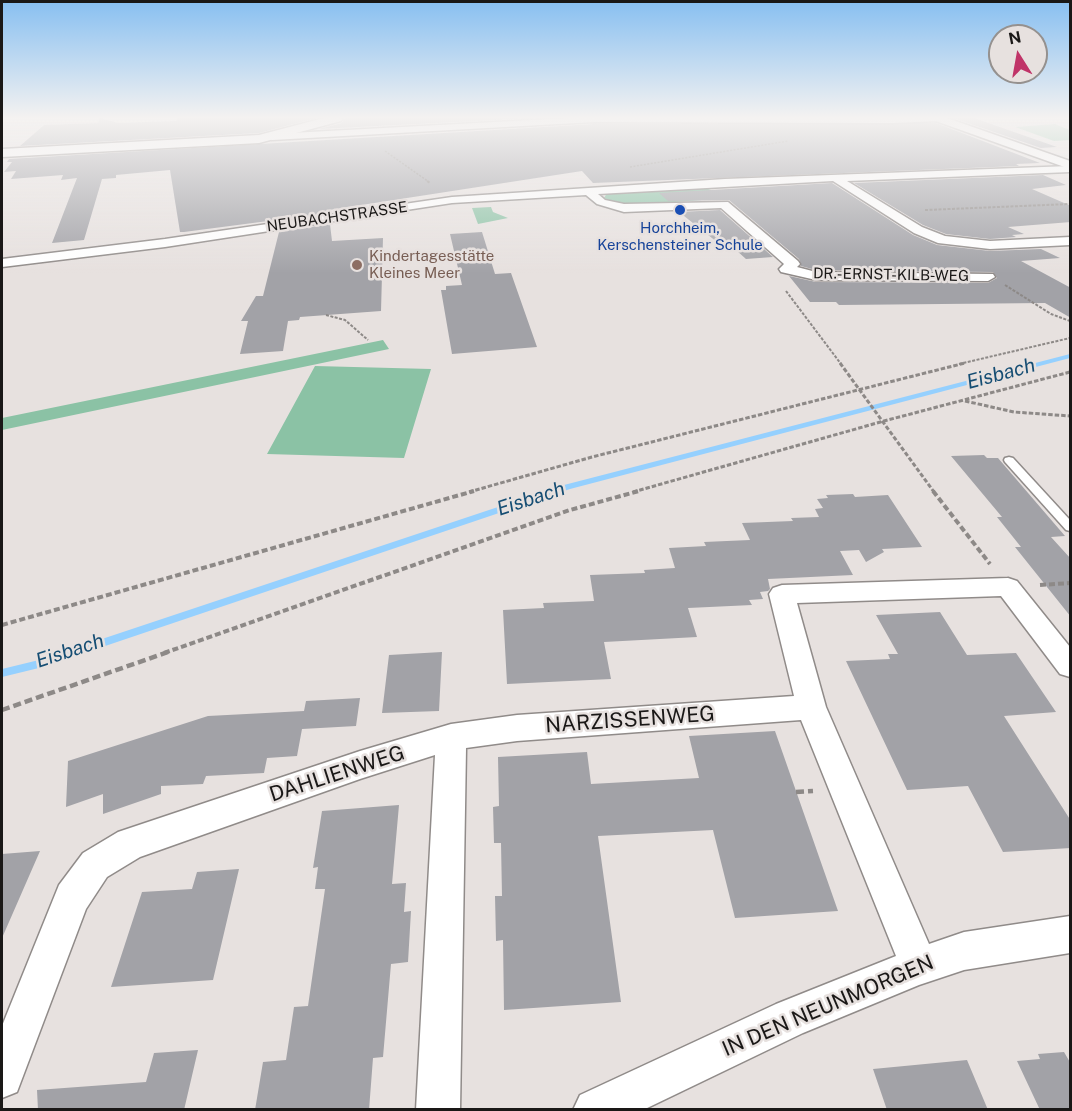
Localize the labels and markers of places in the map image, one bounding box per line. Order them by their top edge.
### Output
marker: Horchheim, Kerschensteiner Schule [673,203,687,217]
place label: Horchheim, Kerschensteiner Schule [597,219,763,254]
place label: Kindertagesstätte Kleines Meer [369,247,494,282]
marker: Kindertagesstätte Kleines Meer [350,258,364,272]

